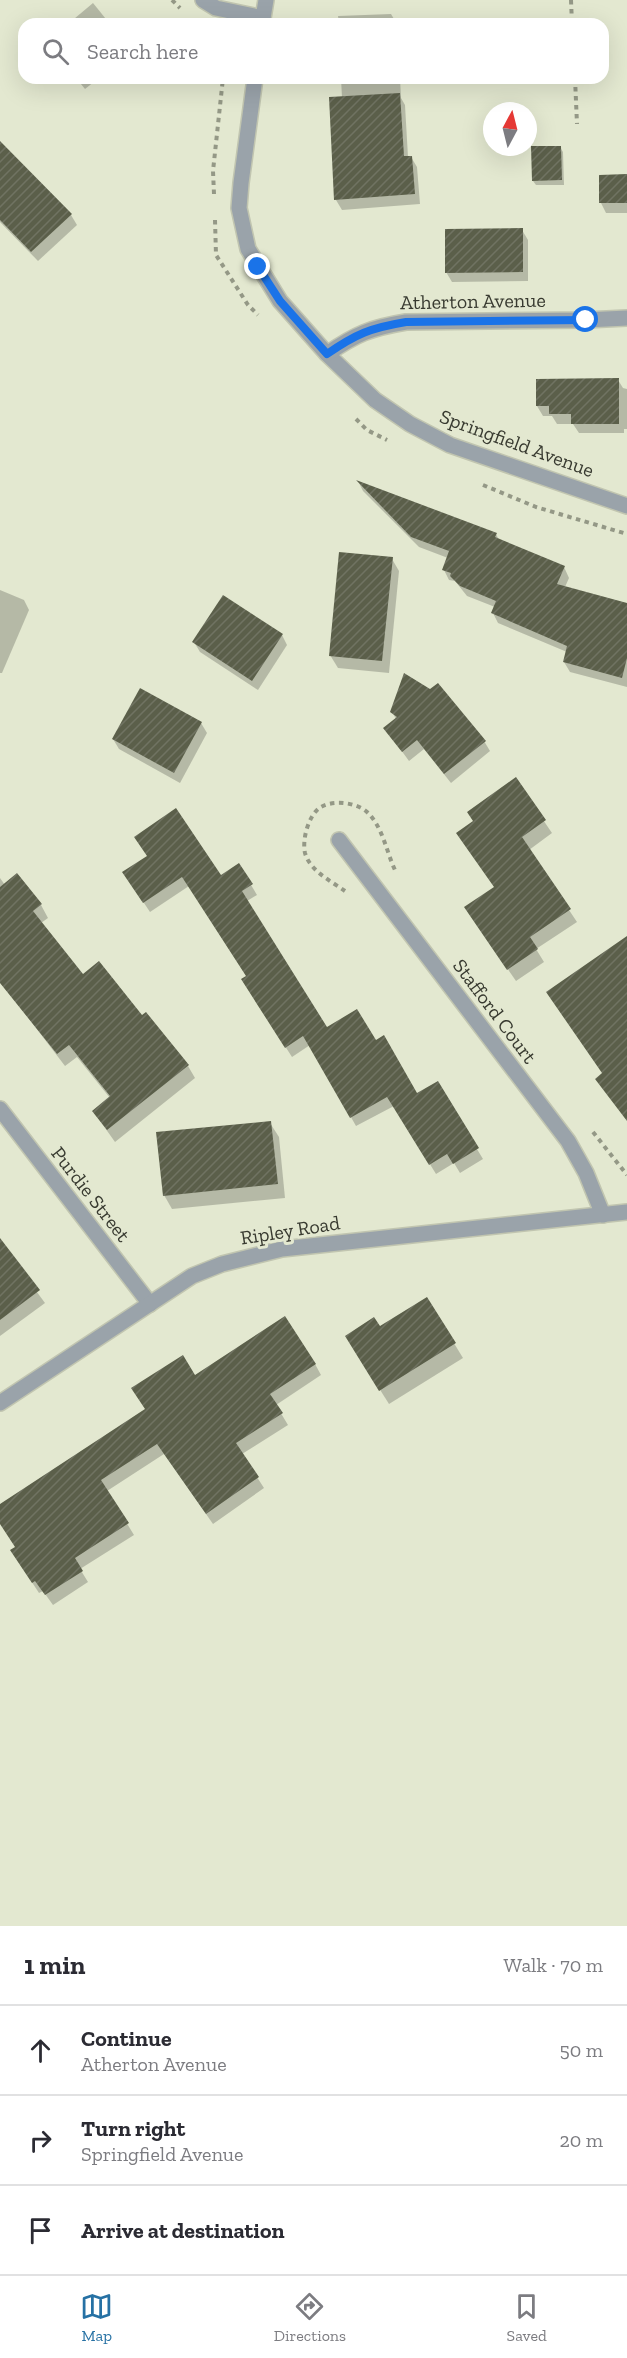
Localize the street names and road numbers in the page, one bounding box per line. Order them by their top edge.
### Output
street label: Atherton Avenue [400,288,546,314]
street label: Springfield Avenue [437,404,597,482]
street label: Stafford Court [448,954,542,1068]
street label: Purdie Street [46,1142,136,1247]
street label: Ripley Road [238,1210,342,1250]

